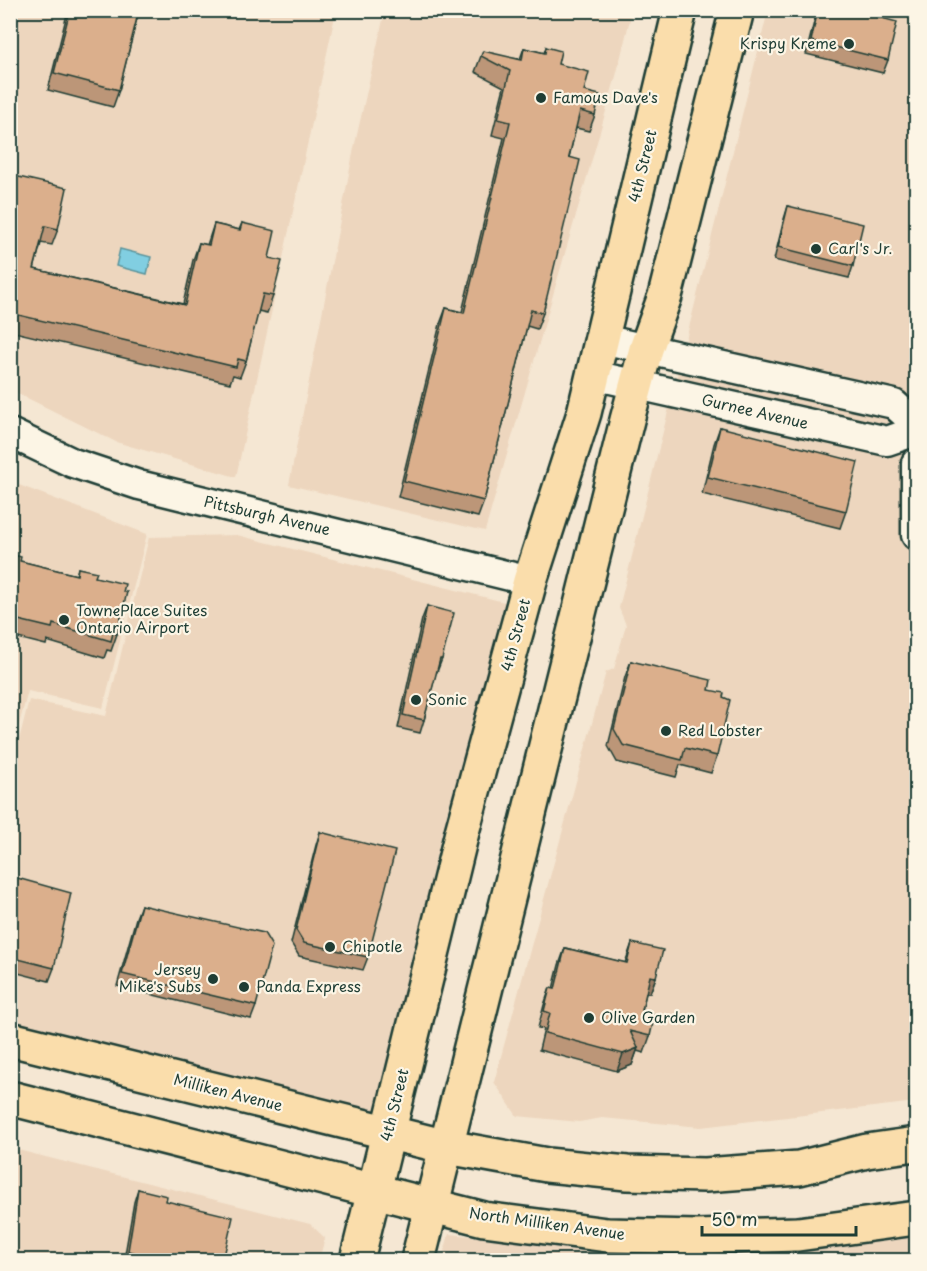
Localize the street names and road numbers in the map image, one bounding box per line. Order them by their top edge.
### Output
street label: 4th Street [621,127,662,204]
street label: Gurnee Avenue [700,387,811,434]
street label: Pittsburgh Avenue [202,489,333,540]
street label: 4th Street [494,596,535,673]
street label: 4th Street [373,1066,414,1143]
street label: Milliken Avenue [172,1067,285,1116]
street label: North Milliken Avenue [468,1200,627,1245]

